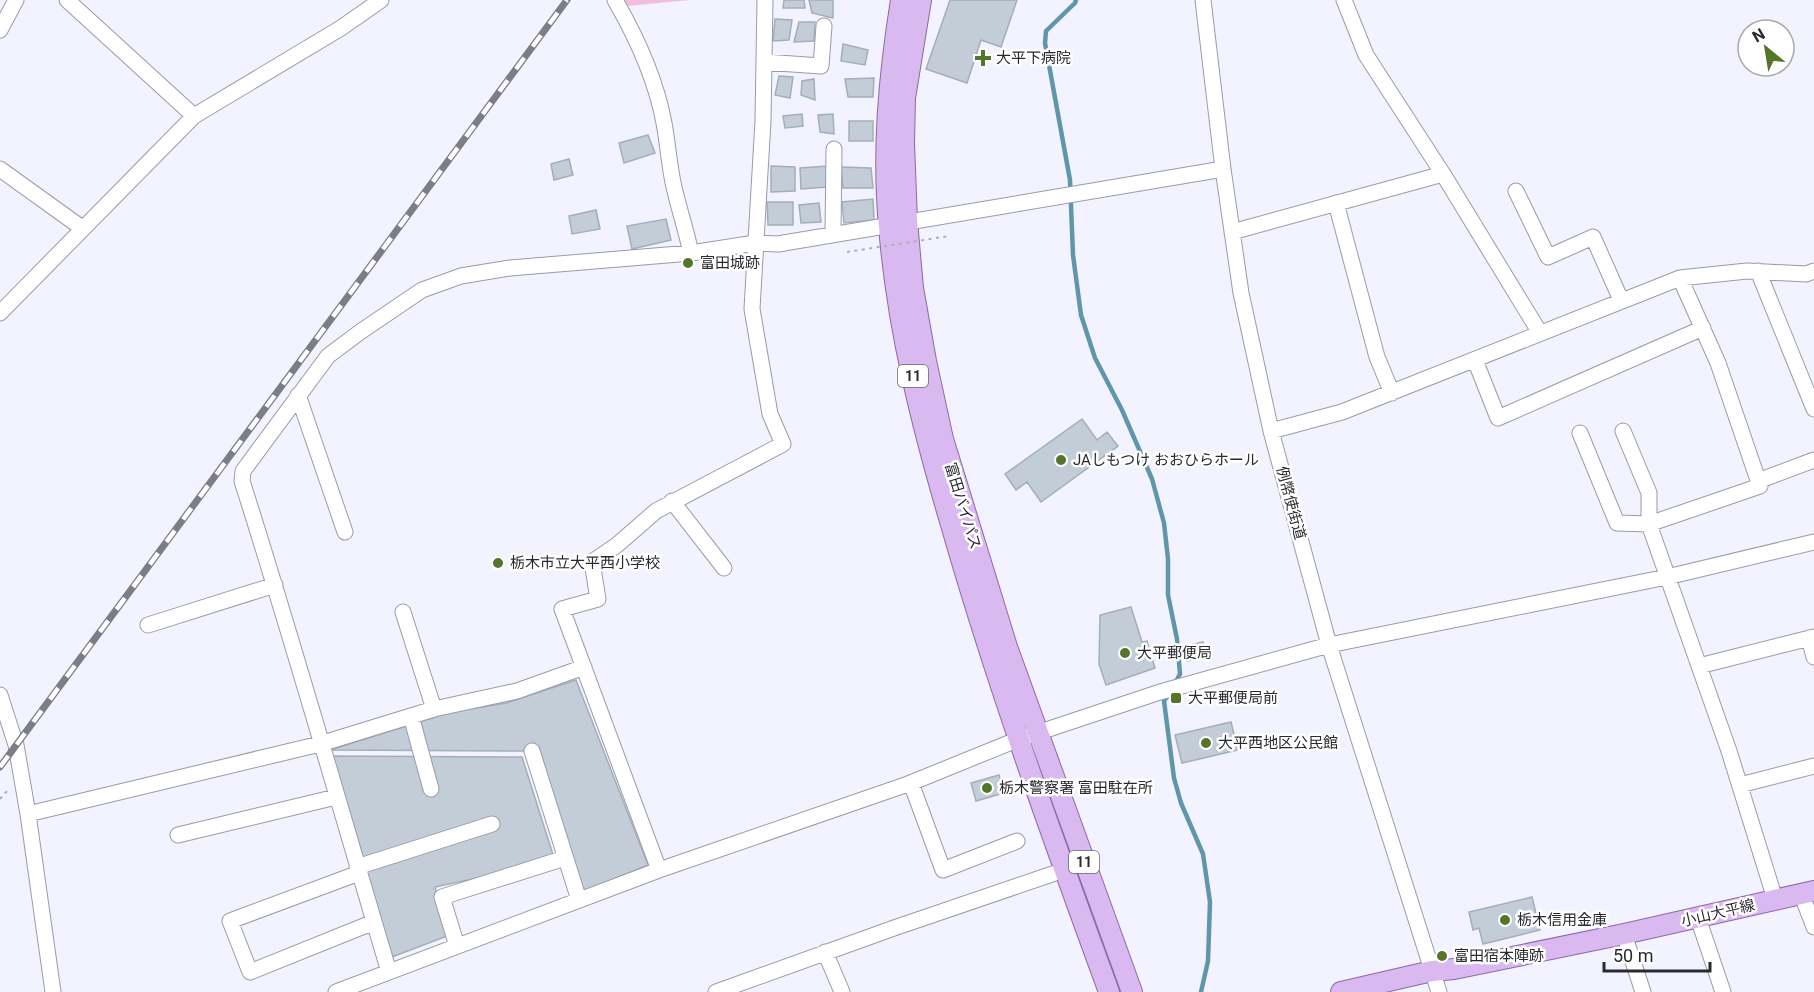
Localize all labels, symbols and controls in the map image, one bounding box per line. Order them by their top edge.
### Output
north arrow [1736,18,1796,78]
text: N [1749,24,1768,46]
marker: 大平下病院 [974,49,992,67]
place label: 大平下病院 [996,49,1071,67]
place label: 富田城跡 [700,254,760,272]
marker: 富田城跡 [681,256,695,270]
road number: 11 [898,365,928,387]
place label: JAしもつけ おおひらホール [1073,451,1259,469]
marker: JAしもつけ おおひらホール [1054,453,1068,467]
street label: 富田バイパス [941,460,985,552]
street label: 例幣使街道 [1273,464,1309,542]
place label: 栃木市立大平西小学校 [510,554,660,572]
marker: 栃木市立大平西小学校 [491,556,505,570]
place label: 大平郵便局 [1137,644,1212,662]
marker: 大平郵便局 [1118,646,1132,660]
place label: 大平郵便局前 [1188,689,1278,707]
marker: 大平郵便局前 [1169,691,1183,705]
place label: 大平西地区公民館 [1218,734,1338,752]
marker: 大平西地区公民館 [1199,736,1213,750]
place label: 栃木警察署 富田駐在所 [999,779,1153,797]
marker: 栃木警察署 富田駐在所 [980,781,994,795]
road number: 11 [1069,851,1099,873]
street label: 小山大平線 [1679,896,1757,930]
place label: 栃木信用金庫 [1517,911,1607,929]
marker: 栃木信用金庫 [1498,913,1512,927]
scale bar [1604,935,1710,973]
text: 50 m [1613,945,1653,966]
place label: 富田宿本陣跡 [1454,947,1544,965]
marker: 富田宿本陣跡 [1435,949,1449,963]

